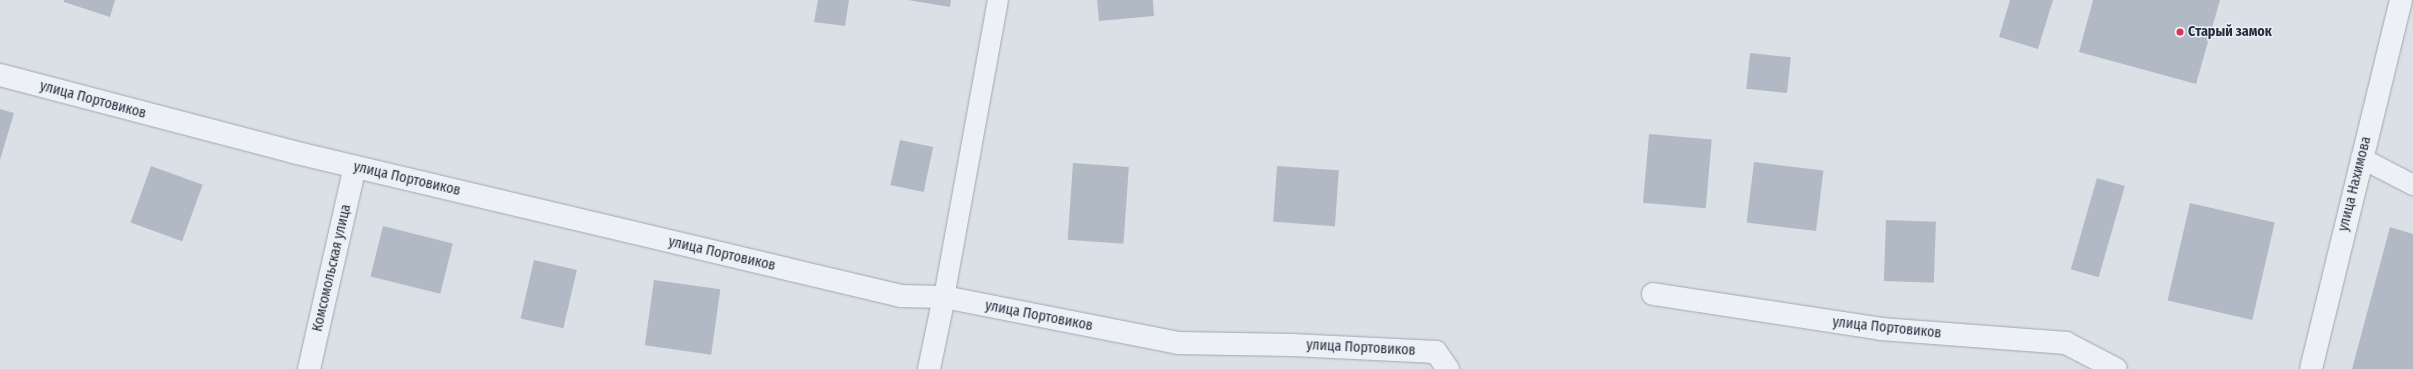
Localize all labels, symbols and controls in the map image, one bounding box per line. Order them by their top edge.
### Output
place label: Cтарый замок [2188,24,2272,40]
marker: Cтарый замок [2175,27,2185,37]
street label: улица Портовиков [38,78,148,122]
street label: улица Нахимова [2335,135,2375,233]
street label: улица Портовиков [352,159,462,199]
street label: Комсомольская улица [309,203,355,333]
street label: улица Портовиков [667,234,777,274]
street label: улица Портовиков [984,297,1094,335]
street label: улица Портовиков [1832,314,1942,342]
street label: улица Портовиков [1306,337,1416,359]

